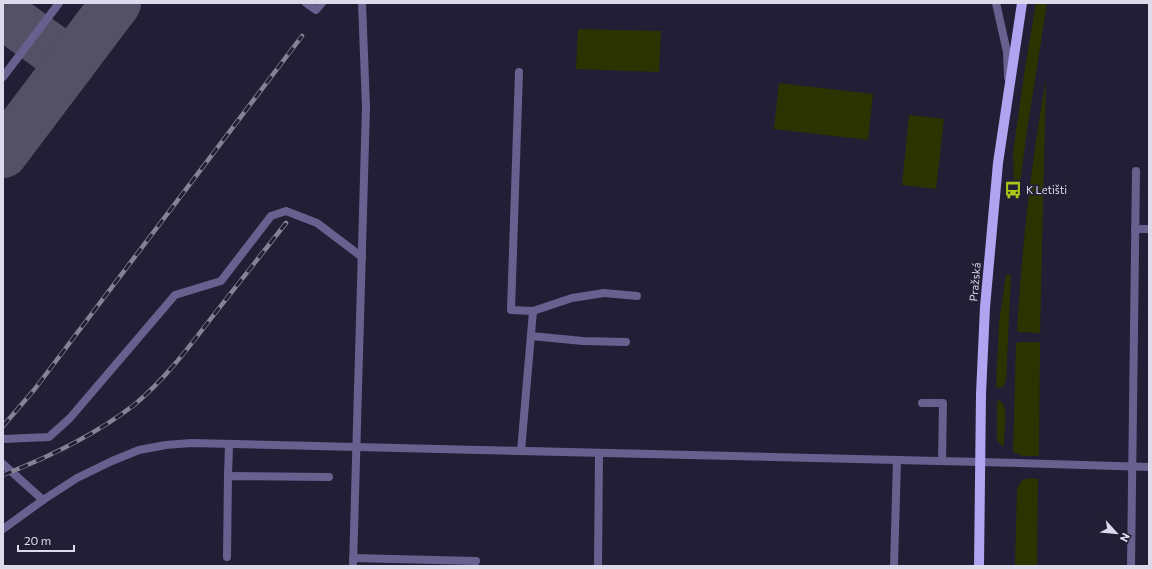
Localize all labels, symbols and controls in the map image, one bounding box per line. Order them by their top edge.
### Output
bus stop icon: K Letišti [1003,180,1023,200]
place label: K Letišti [1026,183,1067,196]
street label: Pražská [966,262,983,302]
north arrow [1096,513,1136,553]
scale bar [18,527,74,553]
text: N [1118,531,1133,544]
text: 20 m [24,533,51,547]

